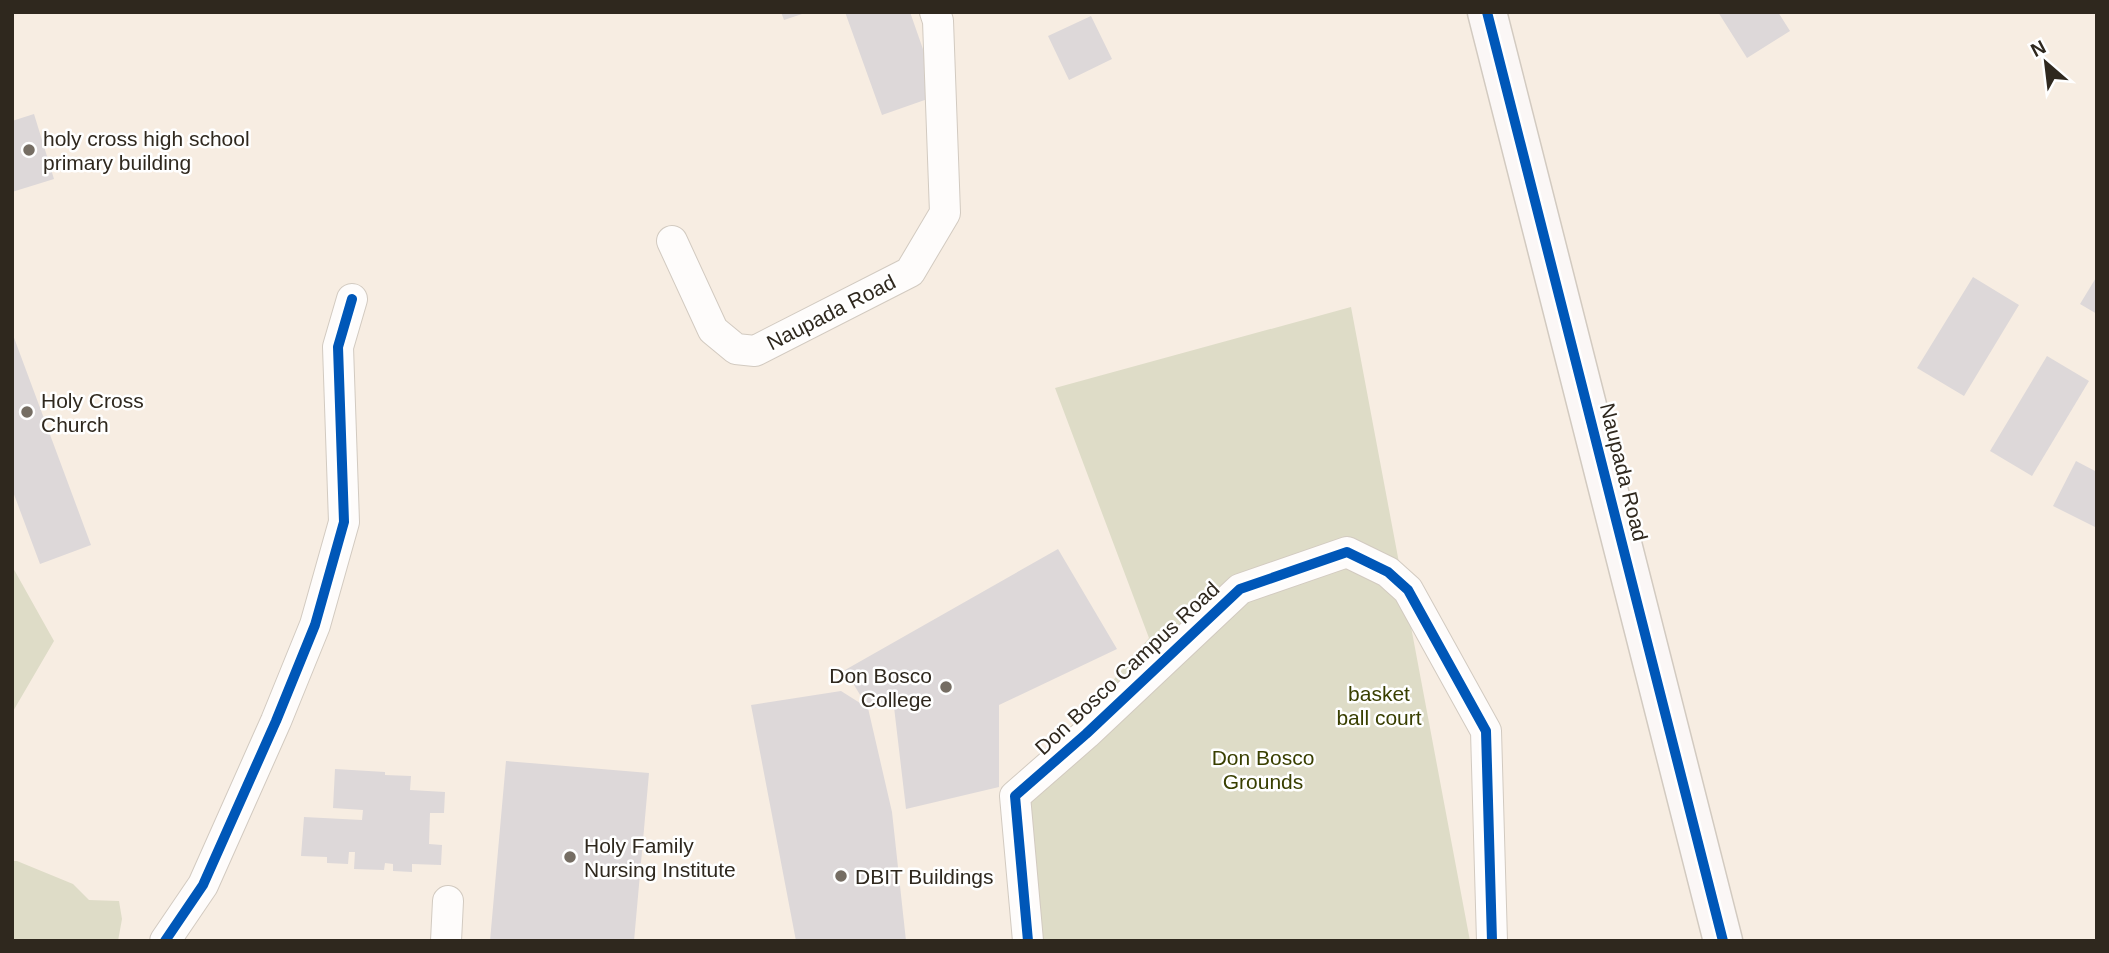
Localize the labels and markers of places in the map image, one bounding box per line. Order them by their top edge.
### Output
place label: holy cross high school primary building [43,127,250,174]
marker: holy cross high school primary building [21,142,37,158]
place label: Holy Cross Church [41,389,144,436]
marker: Holy Cross Church [19,404,35,420]
place label: Don Bosco College [829,664,932,711]
marker: Don Bosco College [938,679,954,695]
place label: Holy Family Nursing Institute [584,834,736,881]
marker: Holy Family Nursing Institute [562,849,578,865]
place label: DBIT Buildings [855,865,994,888]
marker: DBIT Buildings [833,868,849,884]

